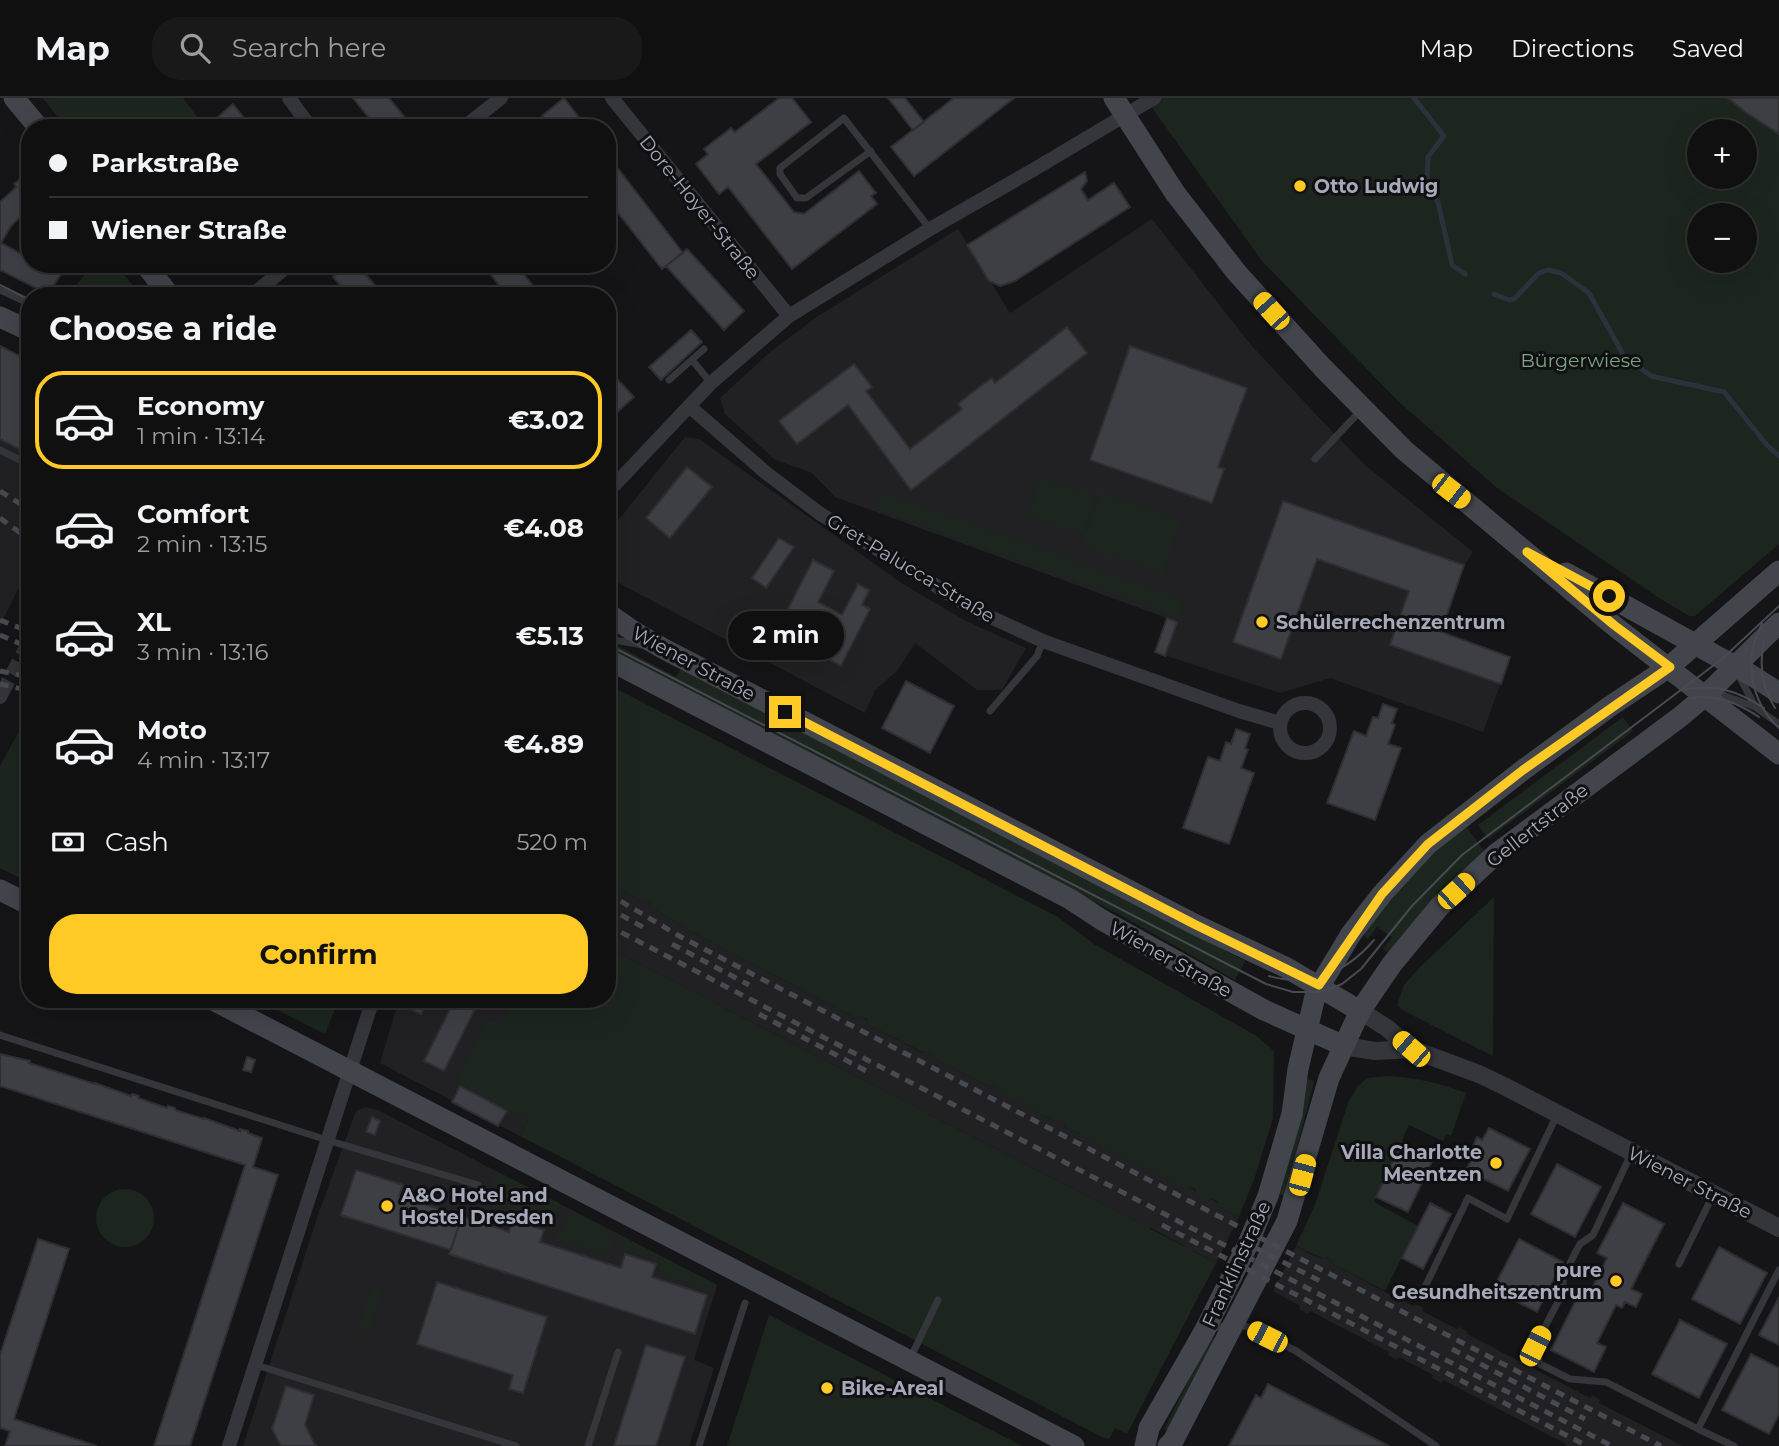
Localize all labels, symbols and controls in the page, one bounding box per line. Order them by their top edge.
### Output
search box [152,17,642,80]
text: Map [35,28,110,68]
icon: search [176,29,214,67]
text: Search here [232,32,386,64]
text: Map [1420,34,1473,63]
text: Directions [1511,34,1634,63]
text: Saved [1672,34,1744,63]
map controls [1687,119,1757,273]
button: + [1687,119,1757,189]
street label: Dore-Hoyer-Straße [635,131,765,284]
text: Parkstraße [91,147,239,179]
place label: Otto Ludwig [1314,175,1438,198]
marker: Otto Ludwig [1292,178,1308,194]
button: − [1687,203,1757,273]
text: Wiener Straße [91,214,287,246]
car [1250,288,1293,334]
text: Choose a ride [49,309,277,348]
park label: Bürgerwiese [1521,349,1641,372]
icon: car [53,389,116,452]
text: Economy [137,390,264,422]
text: €3.02 [508,404,584,436]
text: 1 min · 13:14 [137,422,265,450]
car [1428,470,1475,512]
icon: car [53,497,116,560]
text: Comfort [137,498,249,530]
street label: Gret-Palucca-Straße [823,509,999,628]
text: €4.08 [504,512,584,544]
text: 2 min · 13:15 [137,530,268,558]
route start [1593,580,1625,612]
icon: car [53,605,116,668]
text: XL [137,606,171,638]
callout: 2 min [727,610,843,660]
place label: Schülerrechenzentrum [1276,611,1506,634]
marker: Schülerrechenzentrum [1254,614,1270,630]
text: €5.13 [516,620,584,652]
street label: Wiener Straße [628,621,759,705]
text: 2 min [752,621,820,649]
text: 3 min · 13:16 [137,638,268,666]
route end [769,696,801,728]
icon: car [53,713,116,776]
text: Moto [137,714,207,746]
text: €4.89 [504,728,584,760]
text: 4 min · 13:17 [137,746,270,774]
street label: Gellertstraße [1482,779,1593,872]
icon: cash [49,823,87,861]
text: Cash [105,826,169,858]
text: 520 m [516,828,588,856]
car [1434,869,1479,913]
button: Confirm [49,914,588,994]
street label: Wiener Straße [1106,916,1236,1002]
car [1389,1027,1434,1071]
place label: Villa Charlotte Meentzen [1340,1141,1482,1186]
street label: Wiener Straße [1624,1141,1756,1224]
car [1287,1152,1318,1198]
marker: Villa Charlotte Meentzen [1488,1155,1504,1171]
place label: A&O Hotel and Hostel Dresden [400,1184,554,1229]
marker: A&O Hotel and Hostel Dresden [379,1198,395,1214]
street label: Franklinstraße [1197,1198,1276,1331]
place label: pure Gesundheitszentrum [1392,1259,1602,1304]
marker: pure Gesundheitszentrum [1608,1273,1624,1289]
car [1244,1318,1291,1356]
car [1517,1323,1554,1369]
place label: Bike-Areal [841,1377,944,1400]
marker: Bike-Areal [819,1380,835,1396]

